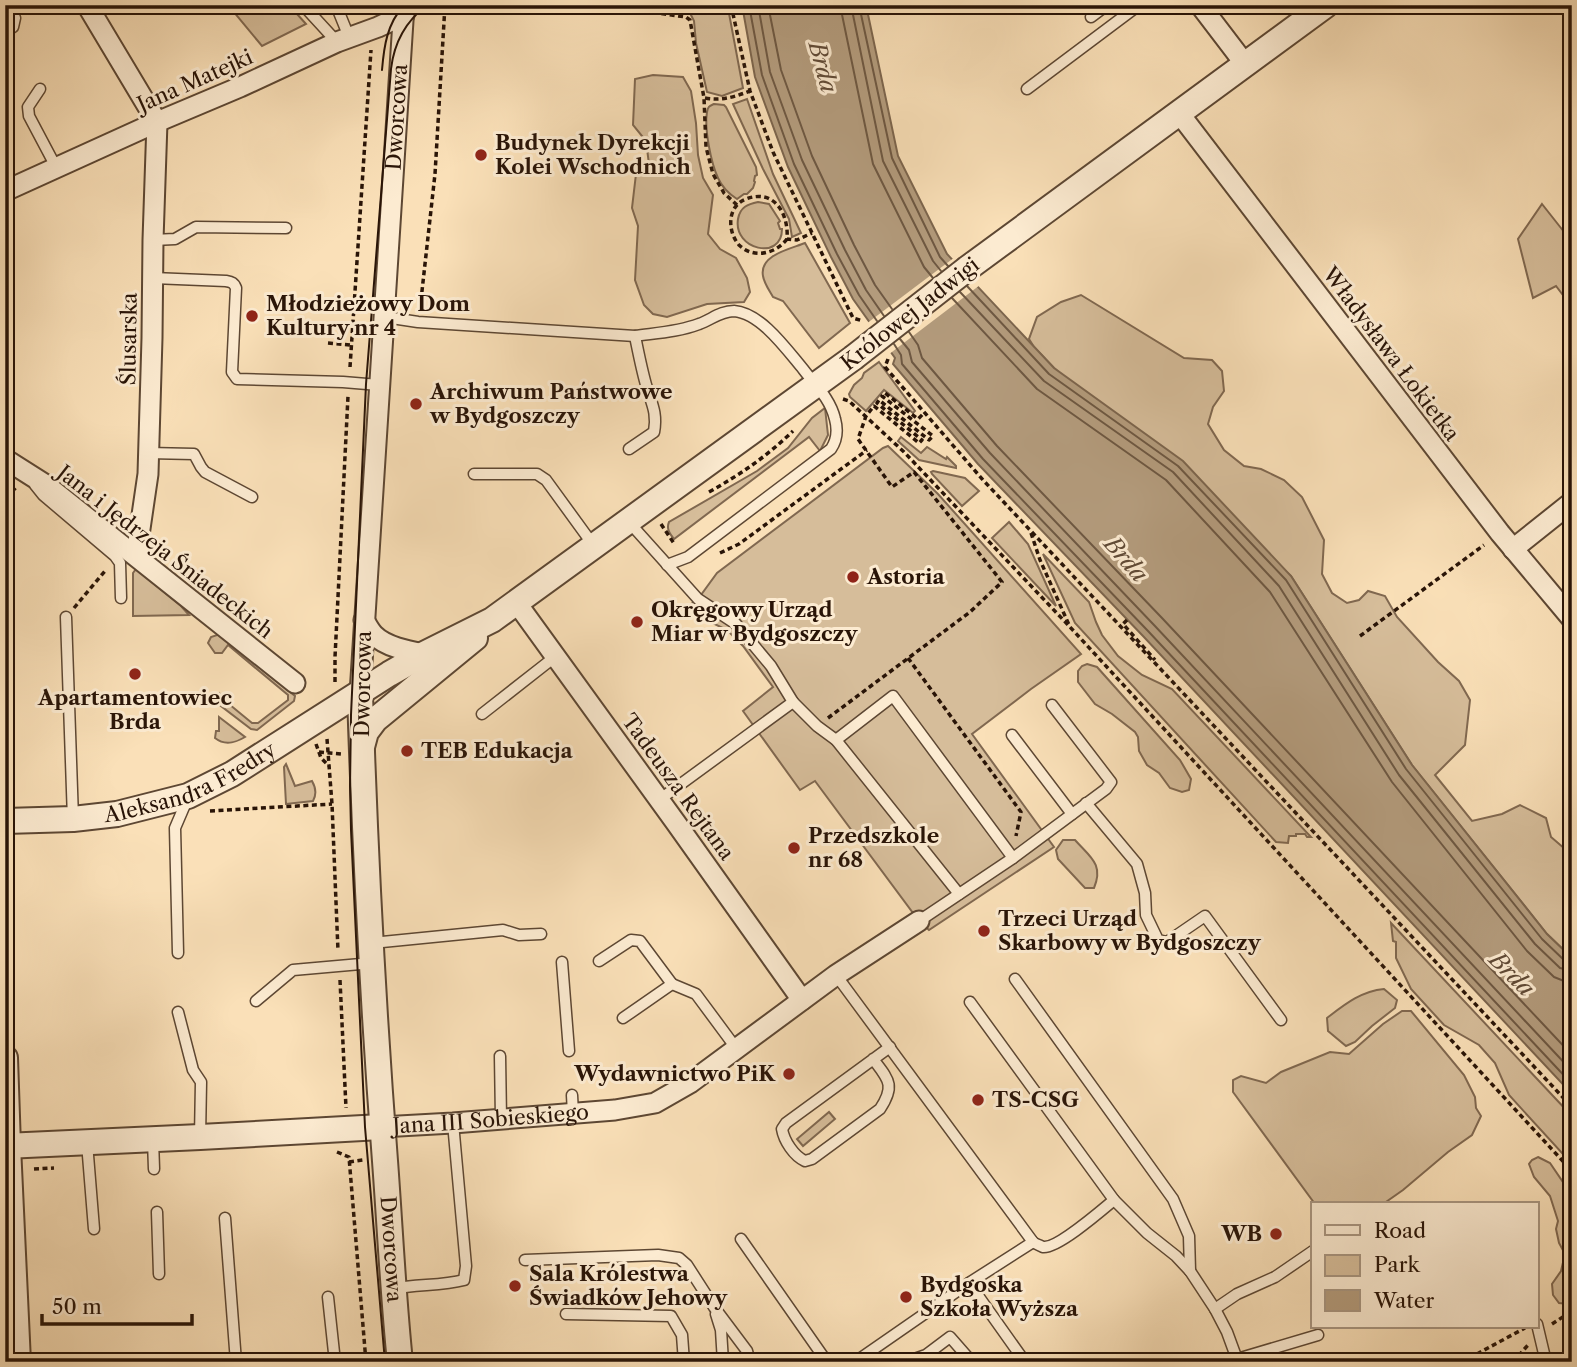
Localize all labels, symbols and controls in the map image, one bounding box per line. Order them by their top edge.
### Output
water label: Brda [802,36,843,96]
street label: Jana Matejki [131,44,256,118]
street label: Dworcowa [380,62,412,171]
place label: Budynek Dyrekcji Kolei Wschodnich [495,130,691,179]
marker: Budynek Dyrekcji Kolei Wschodnich [473,147,489,163]
street label: Królowej Jadwigi [836,252,984,375]
street label: Władysława Łokietka [1317,261,1465,446]
street label: Ślusarska [115,291,142,386]
place label: Młodzieżowy Dom Kultury nr 4 [266,291,470,340]
marker: Młodzieżowy Dom Kultury nr 4 [244,308,260,324]
place label: Archiwum Państwowe w Bydgoszczy [429,379,673,428]
marker: Archiwum Państwowe w Bydgoszczy [408,396,424,412]
street label: Jana i Jędrzeja Śniadeckich [50,458,278,644]
water label: Brda [1097,529,1154,588]
place label: Astoria [866,564,945,589]
marker: Astoria [845,569,861,585]
place label: Okręgowy Urząd Miar w Bydgoszczy [651,597,858,646]
marker: Okręgowy Urząd Miar w Bydgoszczy [629,614,645,630]
street label: Dworcowa [349,630,376,737]
marker: Apartamentowiec Brda [127,666,143,682]
place label: Apartamentowiec Brda [37,685,232,734]
street label: Tadeusza Rejtana [617,709,740,865]
street label: Aleksandra Fredry [102,736,280,827]
place label: TEB Edukacja [421,738,574,763]
marker: TEB Edukacja [399,743,415,759]
place label: Przedszkole nr 68 [808,823,939,872]
marker: Przedszkole nr 68 [786,840,802,856]
place label: Trzeci Urząd Skarbowy w Bydgoszczy [998,906,1262,955]
marker: Trzeci Urząd Skarbowy w Bydgoszczy [976,923,992,939]
water label: Brda [1482,944,1540,1002]
place label: Wydawnictwo PiK [573,1061,776,1086]
marker: Wydawnictwo PiK [781,1066,797,1082]
place label: TS-CSG [992,1087,1079,1112]
marker: TS-CSG [970,1092,986,1108]
street label: Jana III Sobieskiego [389,1099,590,1139]
street label: Dworcowa [375,1195,408,1304]
legend [1311,1202,1538,1328]
text: Road [1374,1218,1426,1243]
place label: WB [1220,1221,1262,1246]
marker: WB [1268,1226,1284,1242]
text: Park [1374,1252,1420,1277]
place label: Sala Królestwa Świadków Jehowy [529,1261,728,1310]
place label: Bydgoska Szkoła Wyższa [920,1272,1079,1321]
marker: Sala Królestwa Świadków Jehowy [507,1278,523,1294]
scale bar [42,1283,192,1327]
text: Water [1373,1288,1434,1313]
marker: Bydgoska Szkoła Wyższa [898,1289,914,1305]
text: 50 m [52,1294,102,1319]

